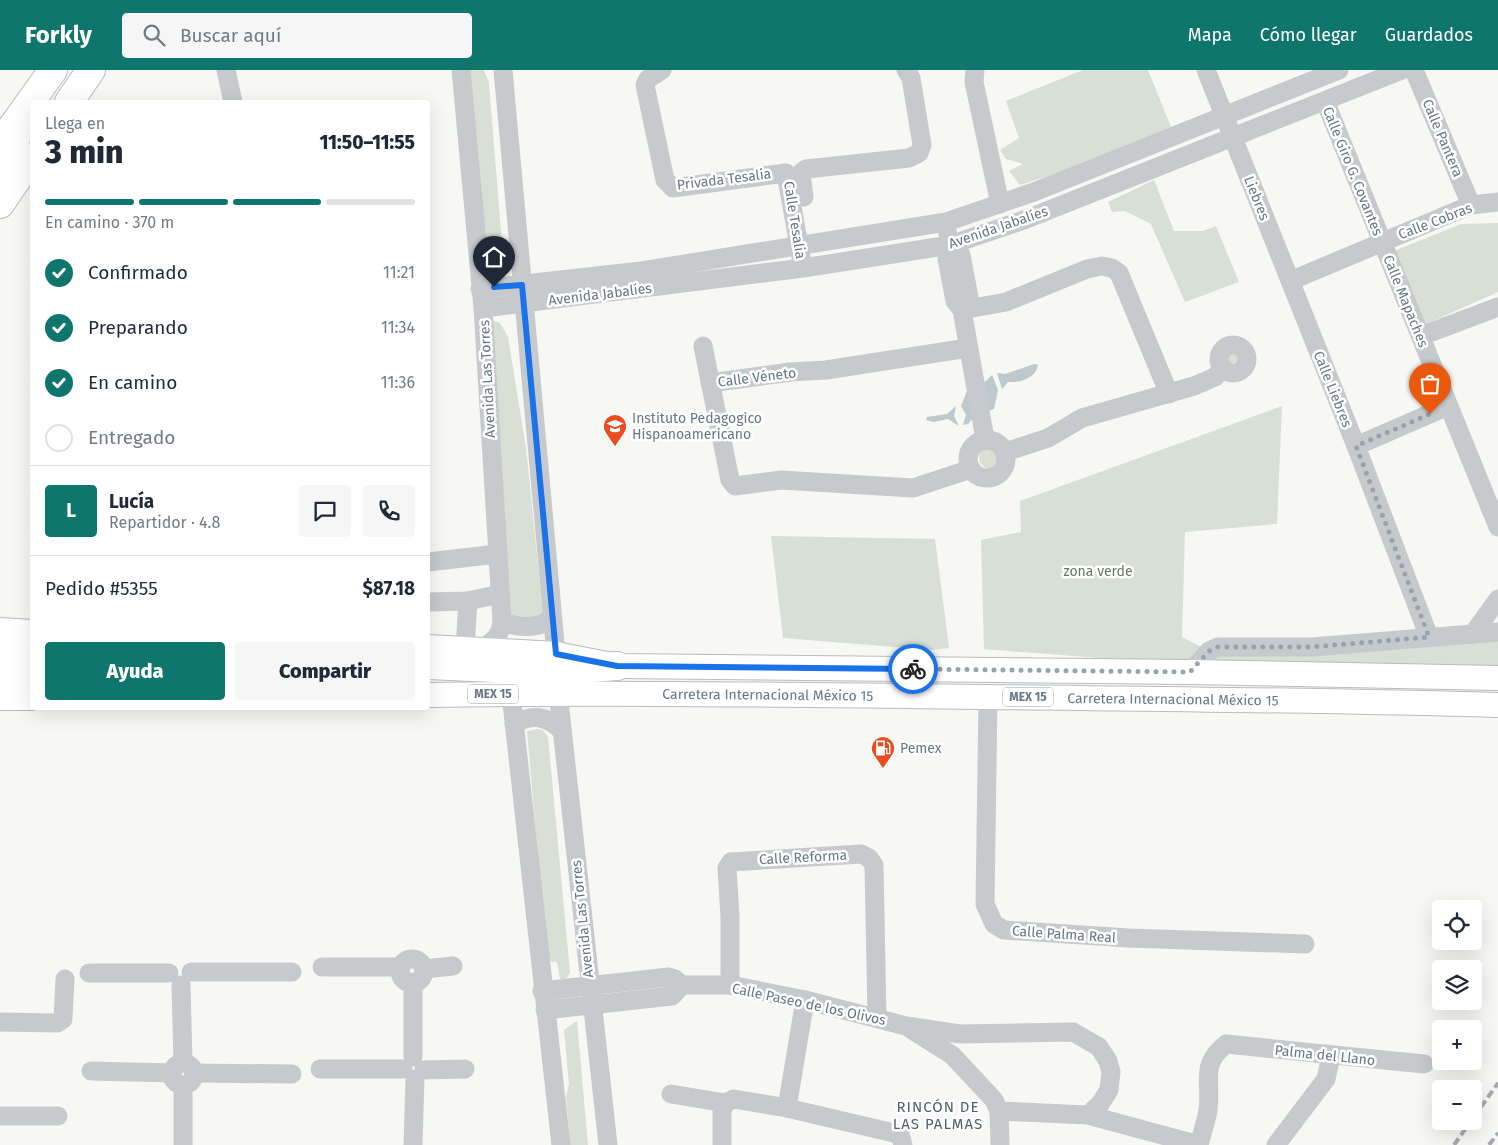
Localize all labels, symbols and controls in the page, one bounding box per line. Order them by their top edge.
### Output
search box [122,13,472,58]
text: Forkly [25,21,92,49]
icon: search [140,21,168,49]
text: Buscar aquí [180,24,281,47]
text: Mapa [1188,24,1232,46]
text: Cómo llegar [1260,24,1357,46]
text: Guardados [1385,24,1473,46]
street label: Calle Pantera [1419,97,1467,180]
street label: Calle Giro G. Covantes [1319,104,1386,238]
text: Llega en [45,114,105,133]
text: 11:50–11:55 [319,131,415,154]
text: 3 min [45,133,123,171]
street label: Privada Tesalia [676,165,772,194]
street label: Liebres [1240,174,1273,223]
street label: Calle Tesalia [780,180,809,260]
street label: Calle Cobras [1396,199,1475,243]
street label: Avenida Jabalíes [946,202,1051,252]
text: En camino · 370 m [45,213,174,232]
pin [473,236,515,287]
icon: home [480,243,508,271]
street label: Calle Mapaches [1379,253,1432,350]
icon: check [45,259,73,287]
text: Confirmado [88,261,188,284]
text: 11:21 [383,263,415,282]
street label: Avenida Jabalíes [547,280,653,309]
icon: check [45,314,73,342]
text: Preparando [88,316,188,339]
text: 11:34 [381,318,415,337]
street label: Avenida Las Torres [476,319,499,438]
street label: Calle Liebres [1310,349,1356,430]
pin [1409,363,1451,414]
street label: Calle Véneto [717,364,797,391]
icon: check [45,369,73,397]
icon: bag [1416,370,1444,398]
text: En camino [88,371,177,394]
text: 11:36 [381,373,415,392]
place label: Instituto Pedagogico Hispanoamericano [632,410,762,443]
school or university icon: Instituto Pedagogico Hispanoamericano [602,413,628,447]
text: Entregado [88,426,175,449]
button: chat [299,485,351,537]
button: phone [363,485,415,537]
text: Lucía [109,490,154,513]
text: L [66,499,76,522]
text: Repartidor · 4.8 [109,513,220,532]
park label: zona verde [1063,563,1133,580]
text: Pedido #5355 [45,577,158,600]
text: $87.18 [362,577,415,600]
button: Ayuda [45,642,225,700]
button: Compartir [235,642,415,700]
courier [888,644,938,694]
icon: bike [899,655,927,683]
road number: MEX 15 [468,684,518,704]
street label: Carretera Internacional México 15 [662,686,874,705]
road number: MEX 15 [1003,688,1053,706]
street label: Carretera Internacional México 15 [1067,690,1279,709]
fuel station icon: Pemex [870,735,896,769]
place label: Pemex [900,740,942,757]
street label: Calle Reforma [758,847,848,868]
street label: Avenida Las Torres [568,859,597,979]
map controls [1432,900,1482,1130]
button: locate [1432,900,1482,950]
street label: Calle Palma Real [1011,922,1117,947]
button: layers [1432,960,1482,1010]
street label: Calle Paseo de los Olivos [730,980,888,1029]
button: + [1432,1020,1482,1070]
street label: Palma del Llano [1274,1042,1376,1069]
button: − [1432,1080,1482,1130]
district label: RINCÓN DE LAS PALMAS [893,1098,983,1133]

